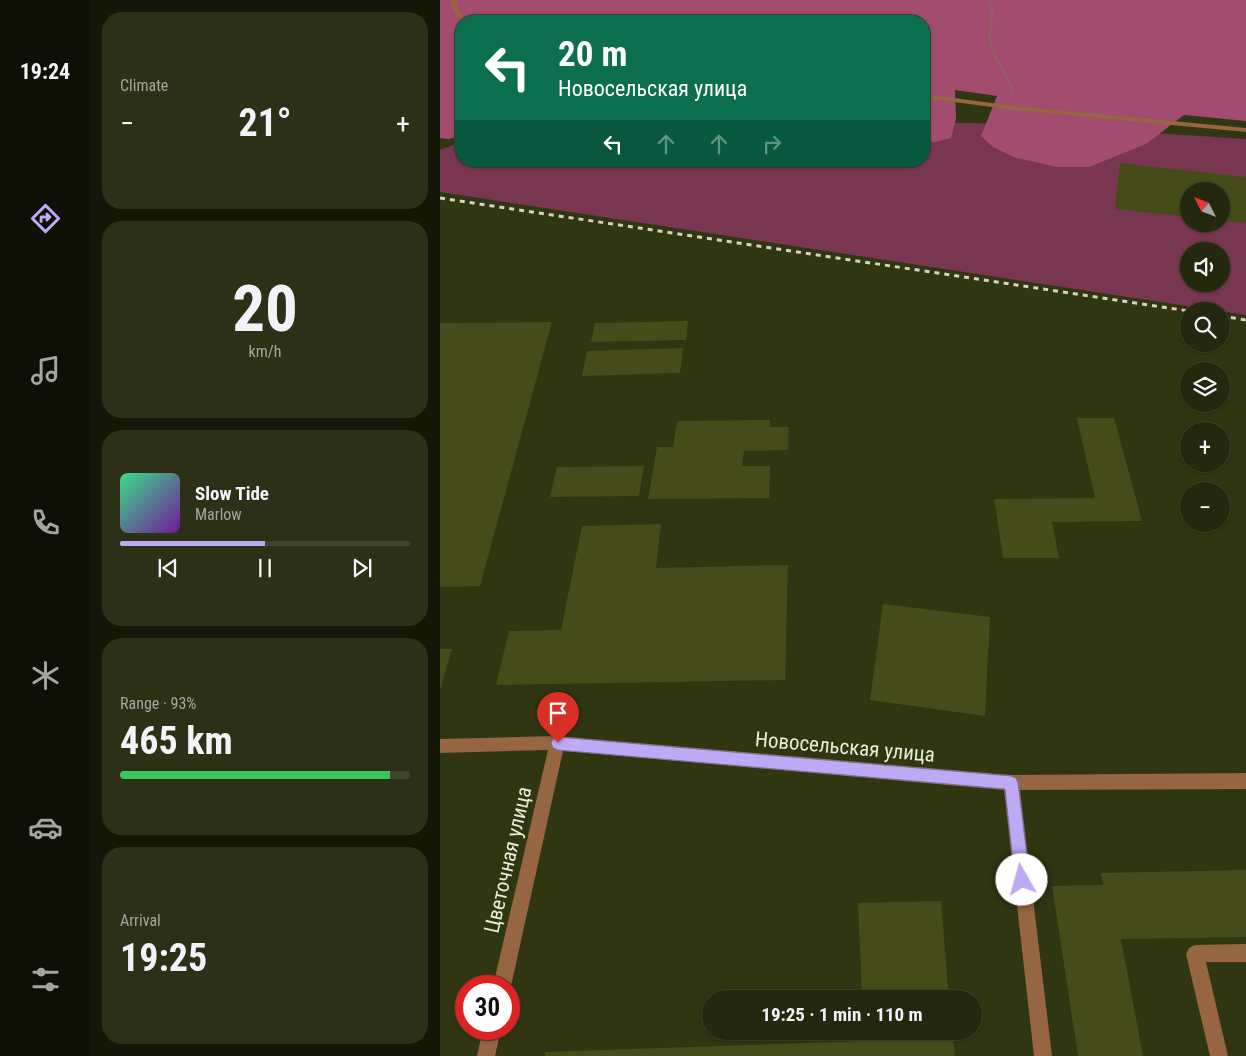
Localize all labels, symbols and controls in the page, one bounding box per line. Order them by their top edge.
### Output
text: 20 m [558,34,627,75]
icon: left [475,35,540,100]
text: 19:24 [20,59,70,84]
text: Climate [120,76,168,95]
text: Новосельская улица [558,76,747,101]
text: 21° [238,101,292,145]
text: − [120,107,134,140]
text: + [396,107,410,140]
icon: left [599,130,627,158]
icon: ahead [652,130,680,158]
icon: ahead [705,130,733,158]
icon: right [758,130,786,158]
north arrow [1180,182,1230,232]
map controls [1180,182,1230,532]
icon: directions [28,201,63,236]
button: sound [1180,242,1230,292]
text: 20 [232,271,298,347]
button: search [1180,302,1230,352]
text: km/h [249,342,281,361]
icon: music [28,353,63,388]
button: layers [1180,362,1230,412]
button: + [1180,422,1230,472]
text: Slow Tide [195,482,269,505]
button: − [1180,482,1230,532]
icon: phone [28,505,63,540]
text: Marlow [195,505,242,524]
icon: previous [154,554,182,582]
icon: pause [251,554,279,582]
icon: next [348,554,376,582]
icon: climate [28,658,63,693]
pin [537,692,579,743]
text: Range · 93% [120,694,196,713]
icon: arrive [544,699,572,727]
text: 465 km [120,719,233,763]
street label: Новосельская улица [754,727,936,767]
street label: Цветочная улица [480,785,536,935]
icon: car [28,810,63,845]
position arrow [995,853,1047,905]
text: Arrival [120,911,161,930]
text: 19:25 [120,936,207,980]
icon: filters [28,962,63,997]
speed limit sign: 30 [455,975,520,1040]
text: 19:25 · 1 min · 110 m [761,1003,923,1026]

